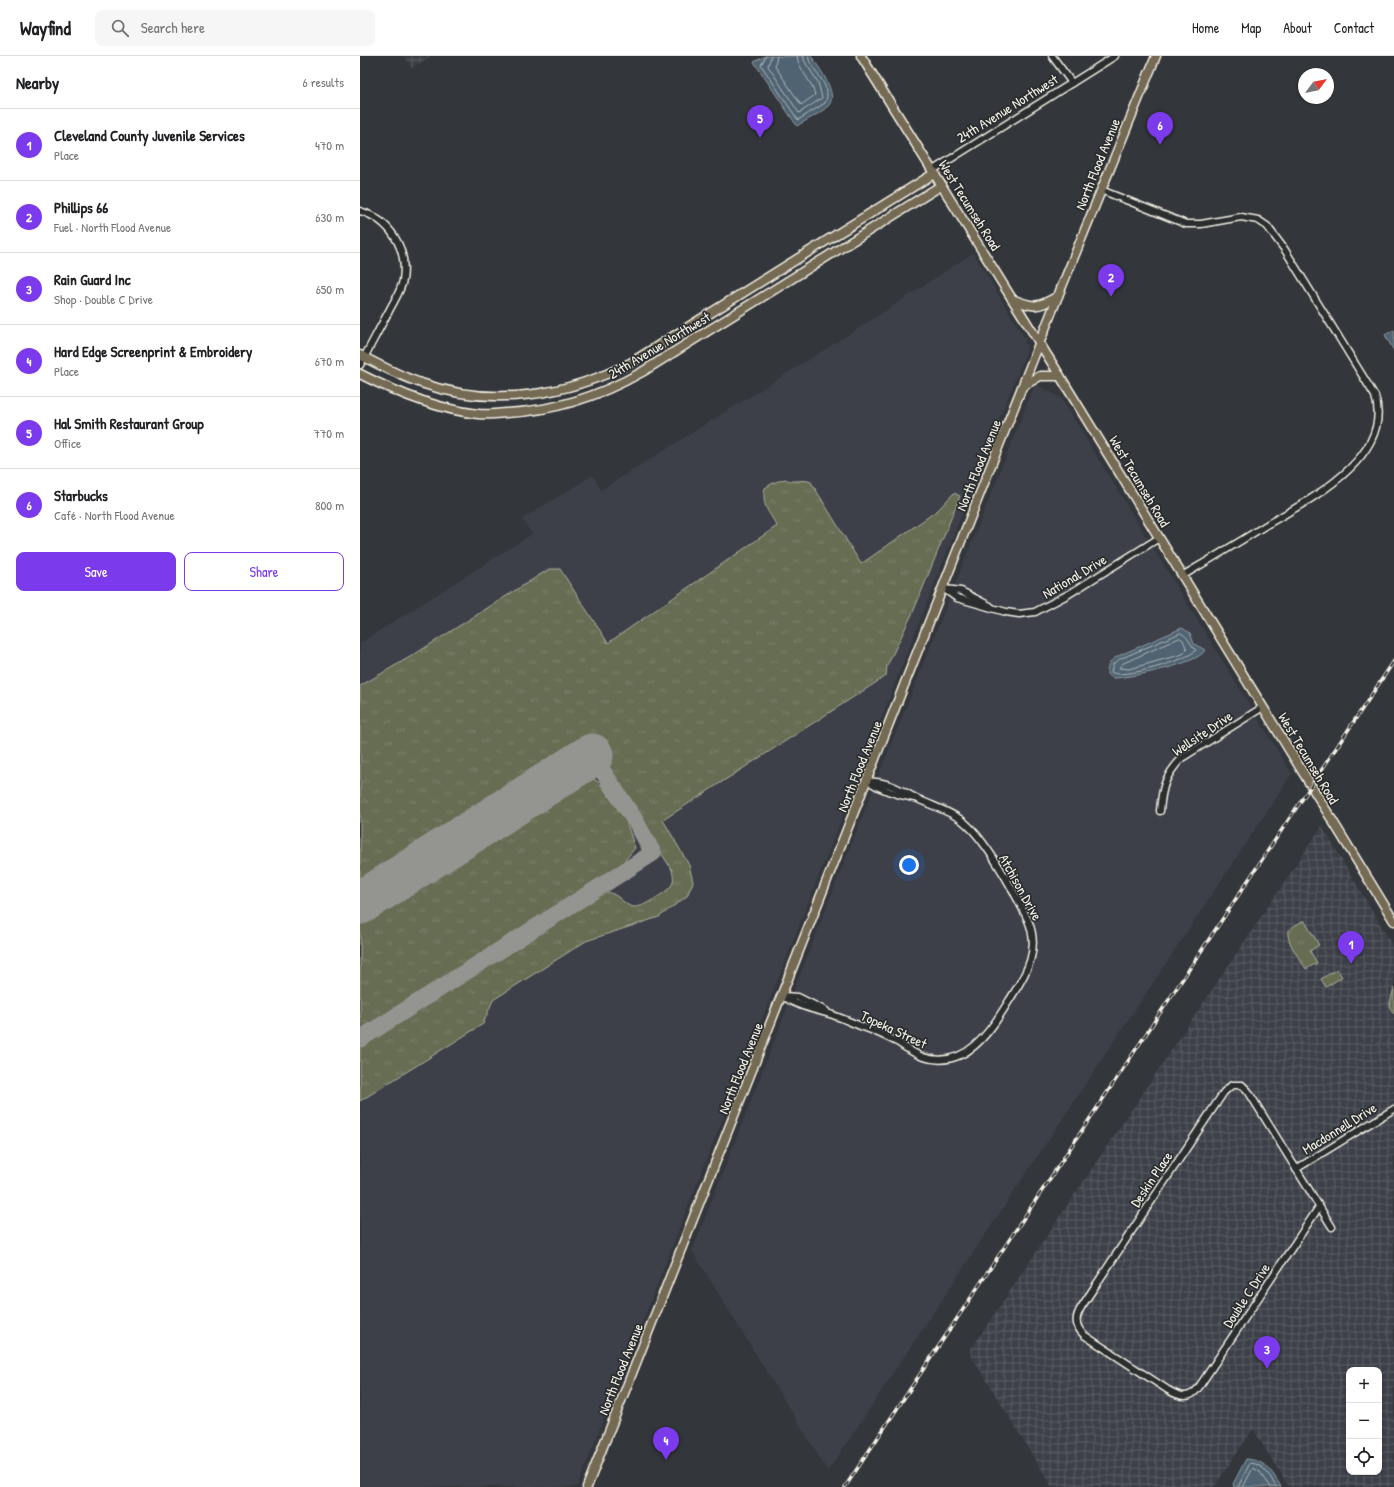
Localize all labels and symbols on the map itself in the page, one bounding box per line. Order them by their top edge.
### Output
north arrow [1298,68,1334,104]
street label: 24th Avenue Northwest [953,69,1061,147]
pin: 5 [747,105,773,138]
pin: 6 [1147,112,1173,145]
street label: North Flood Avenue [1070,115,1124,212]
street label: West Tecumseh Road [935,156,1006,254]
pin: 2 [1098,264,1124,297]
street label: 24th Avenue Northwest [604,307,714,383]
street label: North Flood Avenue [951,416,1005,513]
street label: West Tecumseh Road [1105,432,1175,531]
street label: National Drive [1038,549,1110,603]
street label: Wellsite Drive [1168,706,1236,760]
street label: West Tecumseh Road [1274,709,1344,808]
street label: North Flood Avenue [832,717,886,814]
street label: Atchison Drive [995,850,1047,924]
your location [899,855,919,875]
pin: 1 [1338,931,1364,964]
street label: Topeka Street [857,1005,930,1054]
street label: North Flood Avenue [713,1019,767,1116]
street label: Macdonnell Drive [1298,1097,1380,1158]
street label: Deskin Place [1125,1147,1177,1210]
street label: Double C Drive [1218,1259,1274,1331]
street label: North Flood Avenue [593,1320,647,1417]
pin: 3 [1254,1336,1280,1369]
pin: 4 [653,1427,679,1460]

